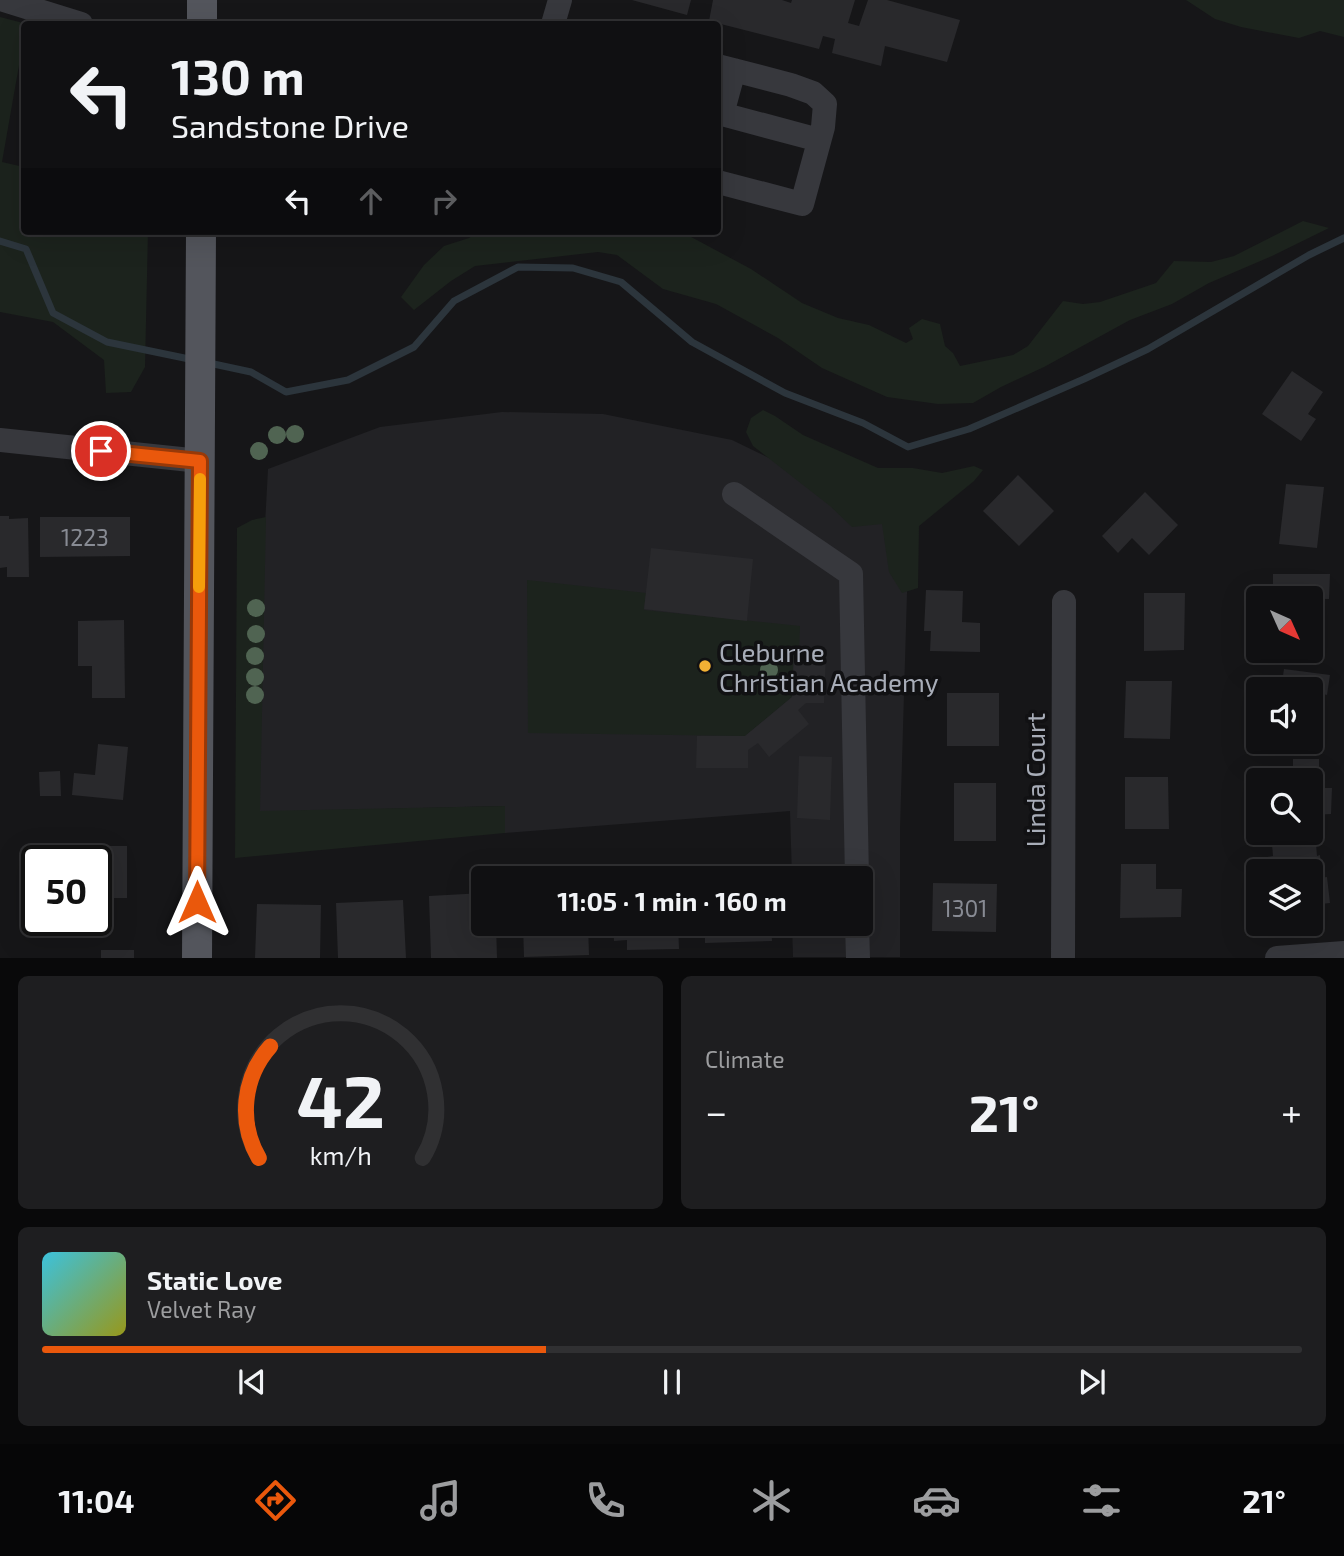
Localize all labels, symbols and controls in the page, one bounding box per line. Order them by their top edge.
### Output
text: 130 m [171,46,305,105]
icon: left [56,49,147,140]
text: Sandstone Drive [171,106,409,144]
icon: left [279,182,317,220]
icon: ahead [352,182,390,220]
icon: right [425,182,463,220]
pin [71,421,131,481]
icon: arrive [82,432,120,470]
house number: 1223 [61,523,109,551]
north arrow [1246,586,1323,663]
map controls [1246,586,1323,936]
place label: Cleburne Christian Academy [719,636,939,697]
marker: Cleburne Christian Academy [697,658,713,674]
button: sound [1246,677,1323,754]
street label: Linda Court [1019,713,1050,847]
button: search [1246,768,1323,845]
speed limit sign: 50 [21,845,112,936]
button: layers [1246,859,1323,936]
position arrow [160,865,234,939]
text: 11:05 · 1 min · 160 m [557,885,787,916]
house number: 1301 [943,894,987,922]
text: Climate [705,1045,785,1073]
text: 42 [296,1056,385,1144]
text: 21° [969,1080,1039,1142]
text: − [705,1088,727,1134]
text: + [1281,1088,1302,1134]
text: km/h [309,1140,372,1170]
text: Static Love [147,1264,283,1295]
text: Velvet Ray [147,1295,256,1323]
icon: previous [233,1363,271,1401]
icon: pause [653,1363,691,1401]
icon: next [1073,1363,1111,1401]
icon: directions [251,1476,300,1525]
icon: music [416,1476,465,1525]
icon: phone [581,1476,630,1525]
icon: climate [747,1476,796,1525]
icon: car [912,1476,961,1525]
icon: filters [1077,1476,1126,1525]
text: 11:04 [58,1481,135,1519]
text: 21° [1242,1481,1286,1519]

